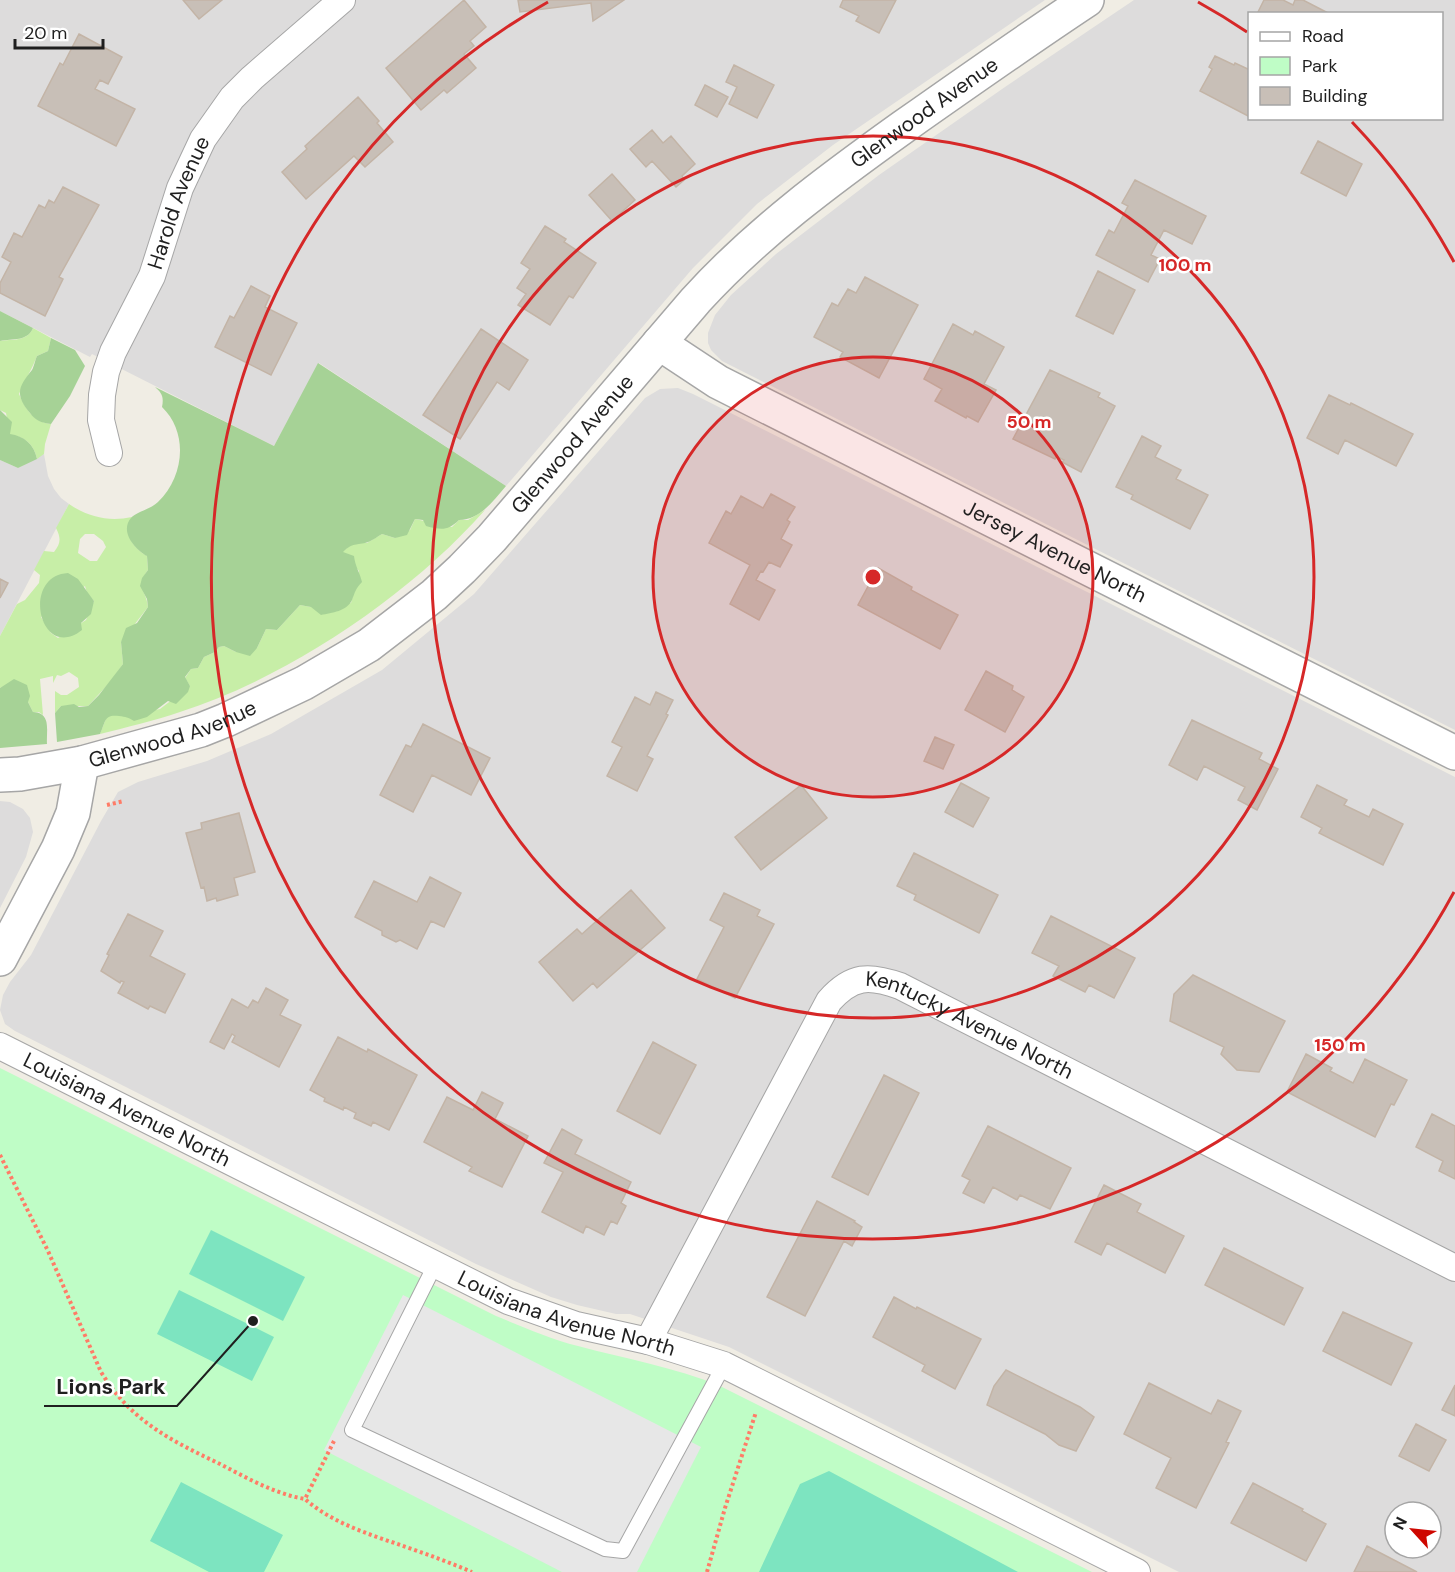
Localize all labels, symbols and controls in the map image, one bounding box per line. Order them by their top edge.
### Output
scale bar [15,12,104,50]
legend [1248,12,1443,120]
text: 20 m [24,21,67,45]
text: Road [1302,24,1344,48]
street label: Glenwood Avenue [845,50,1004,175]
text: Park [1302,54,1338,78]
text: Building [1302,84,1367,108]
street label: Harold Avenue [141,131,216,273]
text: 100 m [1158,253,1212,277]
street label: Glenwood Avenue [505,368,640,520]
text: 50 m [1006,410,1052,434]
street label: Jersey Avenue North [959,494,1151,609]
centre of rings [863,567,883,587]
street label: Glenwood Avenue [85,694,261,775]
street label: Kentucky Avenue North [865,965,1078,1086]
text: 150 m [1314,1033,1366,1057]
street label: Louisiana Avenue North [19,1046,235,1173]
street label: Louisiana Avenue North [453,1264,679,1363]
callout: Lions Park [44,1366,177,1406]
text: Lions Park [56,1372,166,1401]
north arrow [1383,1500,1443,1560]
text: N [1388,1513,1412,1533]

